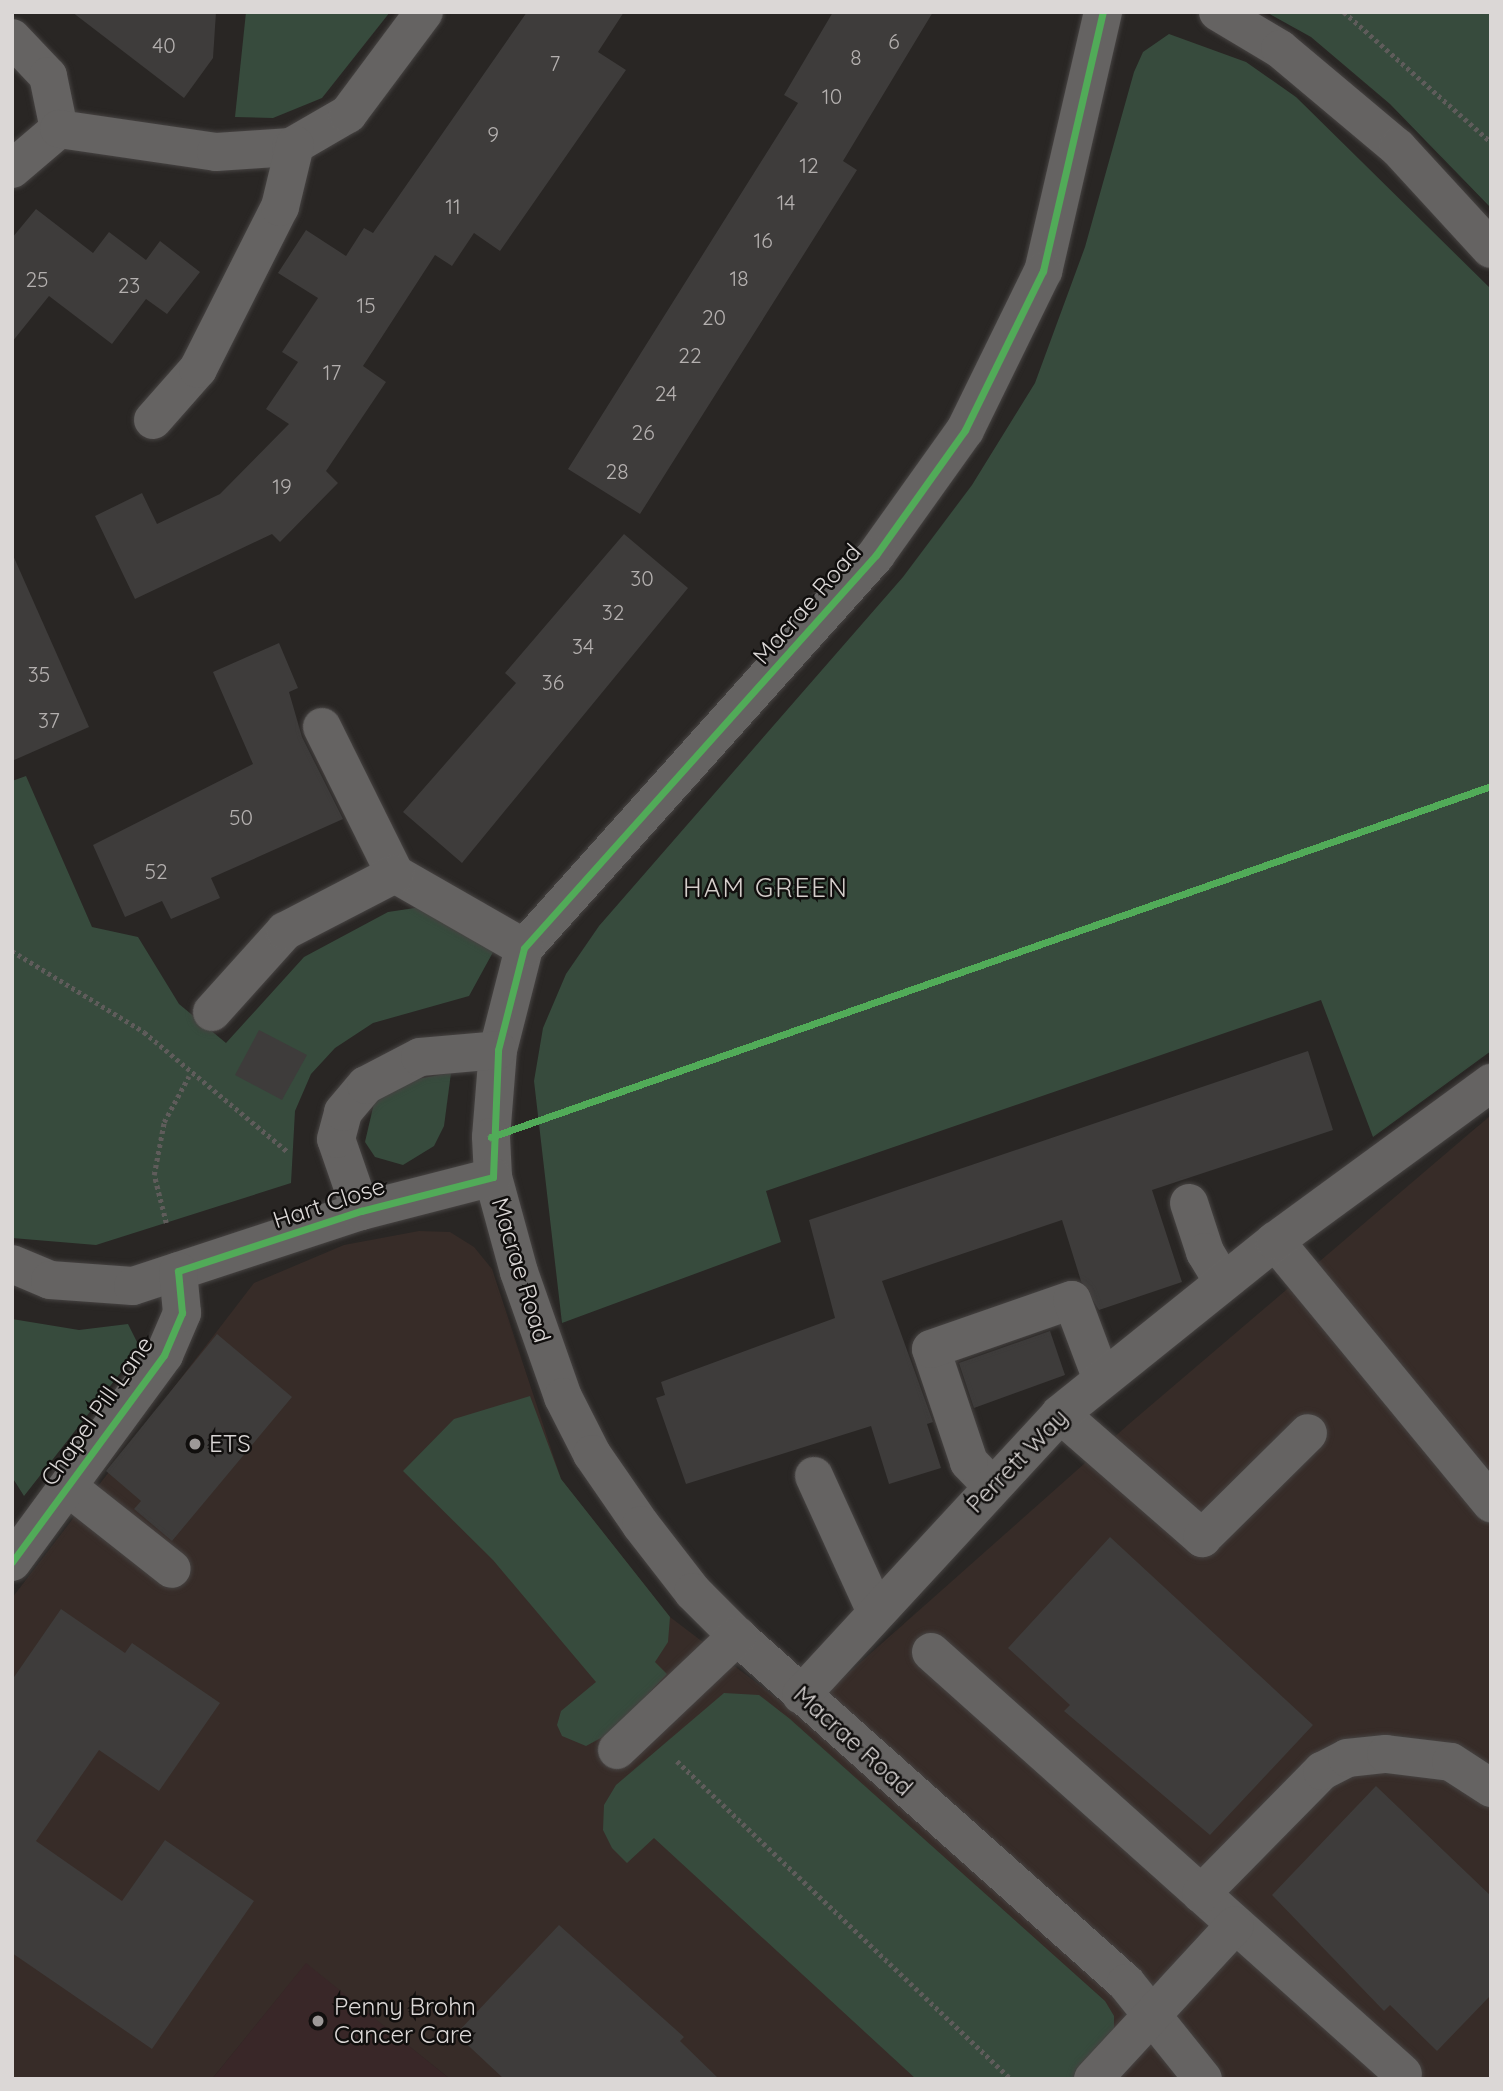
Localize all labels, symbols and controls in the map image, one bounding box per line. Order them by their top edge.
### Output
house number: 6 [888,28,900,54]
house number: 40 [152,32,176,58]
house number: 8 [850,44,862,70]
house number: 7 [550,50,560,76]
house number: 10 [822,83,842,109]
house number: 9 [487,121,499,147]
house number: 12 [799,152,819,178]
house number: 14 [777,189,795,215]
house number: 11 [445,193,461,219]
house number: 16 [753,227,773,253]
house number: 18 [729,265,749,291]
house number: 25 [25,266,49,292]
house number: 23 [118,272,140,298]
house number: 15 [356,292,376,318]
house number: 20 [702,304,726,330]
house number: 22 [678,342,702,368]
house number: 17 [323,359,341,385]
house number: 24 [655,380,677,406]
house number: 26 [632,419,654,445]
house number: 28 [606,458,628,484]
house number: 19 [272,473,292,499]
street label: Macrae Road [747,538,867,670]
house number: 30 [630,565,654,591]
house number: 32 [602,599,624,625]
house number: 34 [572,633,594,659]
house number: 35 [28,661,50,687]
house number: 36 [542,669,564,695]
house number: 37 [38,707,60,733]
house number: 50 [229,804,253,830]
house number: 52 [144,858,168,884]
district label: HAM GREEN [684,872,848,904]
street label: Hart Close [269,1171,389,1235]
street label: Macrae Road [485,1194,557,1346]
street label: Chapel Pill Lane [35,1331,159,1491]
street label: Perrett Way [960,1403,1074,1519]
place label: ETS [209,1430,251,1458]
marker: ETS [187,1436,203,1452]
street label: Macrae Road [788,1680,918,1802]
place label: Penny Brohn Cancer Care [334,1993,476,2049]
marker: Penny Brohn Cancer Care [308,2011,328,2031]

